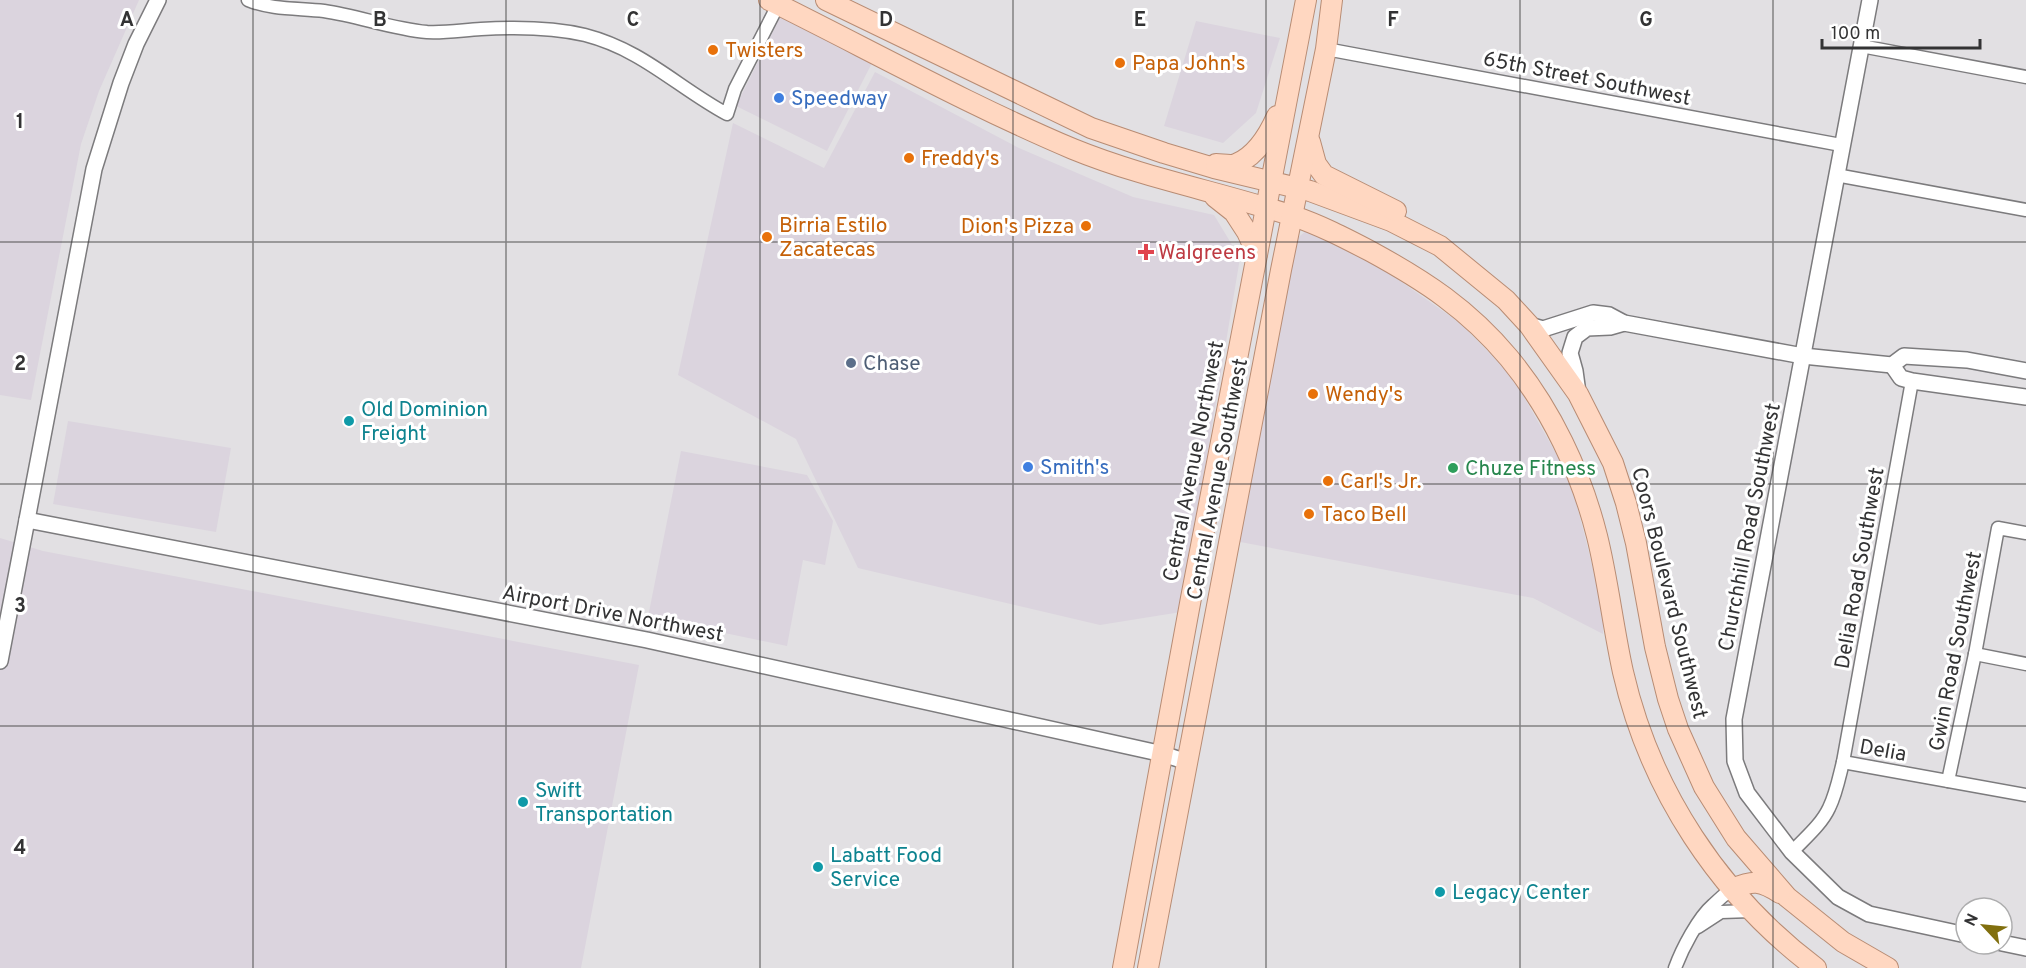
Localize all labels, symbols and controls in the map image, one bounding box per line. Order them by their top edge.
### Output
text: A [120,8,134,34]
text: B [373,8,387,34]
text: C [627,8,639,34]
text: D [879,8,893,34]
text: E [1134,8,1146,34]
text: F [1387,8,1399,34]
text: G [1639,8,1653,34]
scale bar [1822,12,1980,50]
text: 100 m [1831,23,1880,46]
place label: Twisters [725,38,803,65]
marker: Twisters [706,43,720,57]
street label: 65th Street Southwest [1481,46,1693,113]
place label: Papa John's [1132,51,1246,78]
marker: Papa John's [1113,56,1127,70]
place label: Speedway [791,86,888,113]
marker: Speedway [772,91,786,105]
text: 1 [16,110,24,136]
place label: Freddy's [921,146,1000,173]
marker: Freddy's [902,151,916,165]
place label: Birria Estilo Zacatecas [779,213,887,264]
place label: Dion's Pizza [961,214,1074,241]
marker: Dion's Pizza [1079,219,1093,233]
marker: Birria Estilo Zacatecas [760,230,774,244]
place label: Walgreens [1158,240,1256,267]
marker: Walgreens [1139,245,1153,259]
street label: Central Avenue Northwest [1158,338,1231,584]
place label: Chase [863,351,921,378]
text: 2 [14,352,26,378]
marker: Chase [844,356,858,370]
street label: Central Avenue Southwest [1182,356,1255,602]
place label: Wendy's [1325,382,1403,409]
marker: Wendy's [1306,387,1320,401]
place label: Old Dominion Freight [361,397,488,448]
street label: Churchhill Road Southwest [1713,401,1788,654]
marker: Old Dominion Freight [342,414,356,428]
place label: Smith's [1040,455,1109,482]
place label: Chuze Fitness [1465,456,1596,483]
marker: Smith's [1021,460,1035,474]
marker: Chuze Fitness [1446,461,1460,475]
street label: Coors Boulevard Southwest [1624,465,1713,722]
street label: Delia Road Southwest [1829,465,1891,671]
place label: Carl's Jr. [1340,469,1421,496]
marker: Carl's Jr. [1321,474,1335,488]
place label: Taco Bell [1321,502,1407,529]
marker: Taco Bell [1302,507,1316,521]
street label: Gwin Road Southwest [1924,549,1989,754]
street label: Airport Drive Northwest [500,580,726,649]
text: 3 [14,594,26,620]
street label: Delia [1857,734,1908,769]
place label: Swift Transportation [535,778,673,829]
marker: Swift Transportation [516,795,530,809]
text: 4 [14,836,26,862]
place label: Labatt Food Service [830,843,942,894]
marker: Labatt Food Service [811,860,825,874]
place label: Legacy Center [1452,880,1590,907]
marker: Legacy Center [1433,885,1447,899]
north arrow [1954,896,2014,956]
text: N [1961,911,1984,930]

